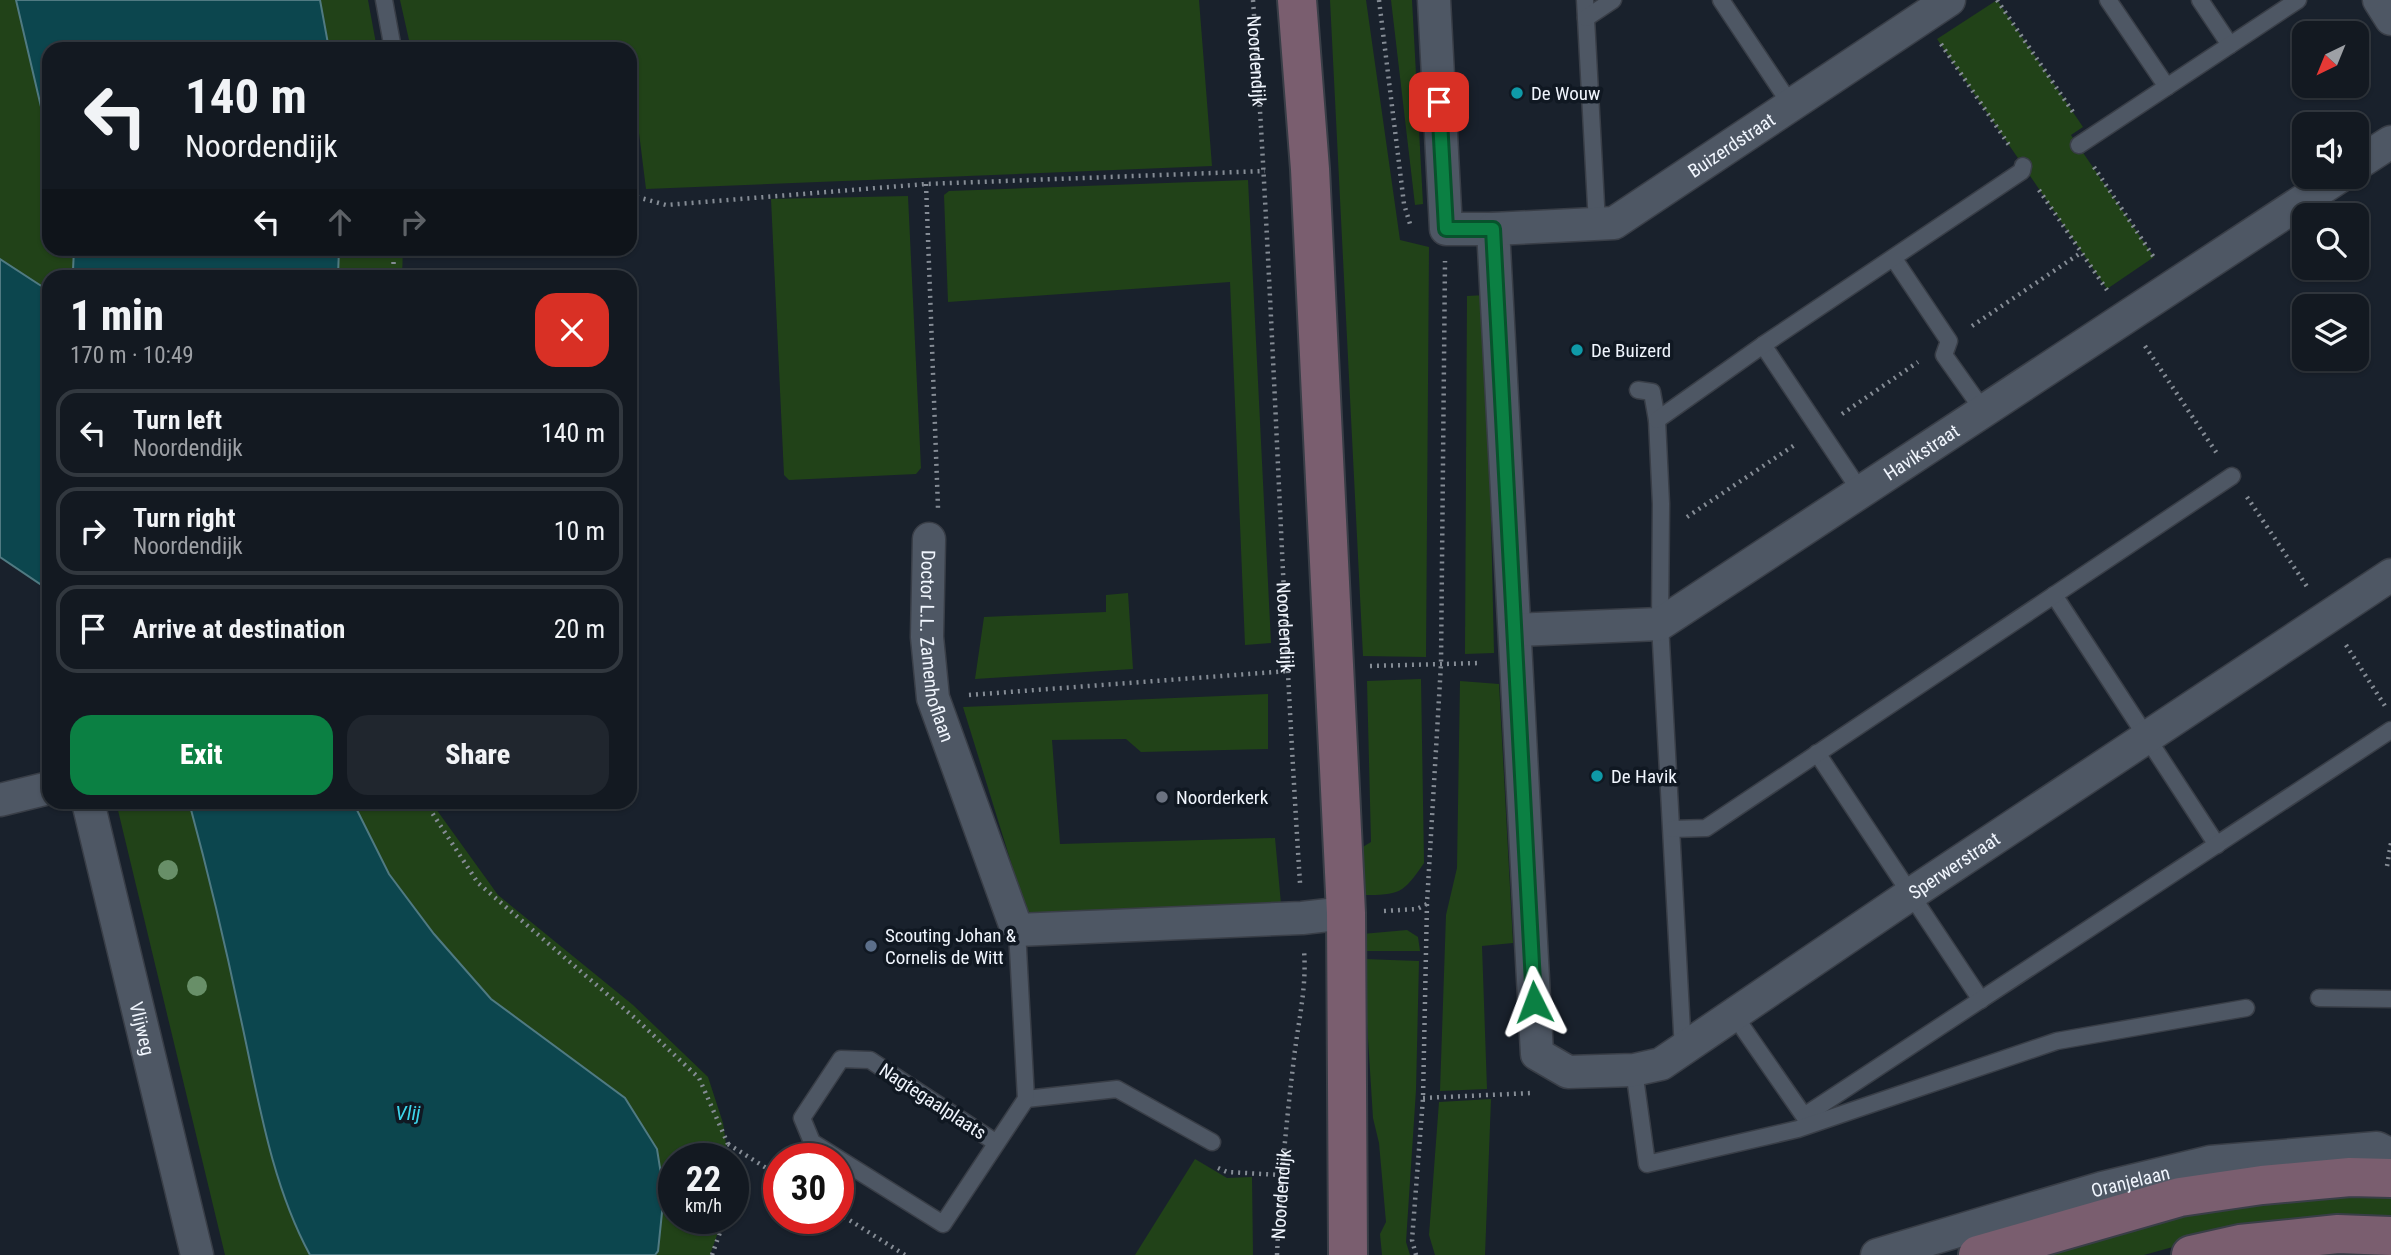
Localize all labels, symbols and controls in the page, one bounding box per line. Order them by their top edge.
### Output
street label: Noordendijk [1242,15,1271,107]
north arrow [2292,21,2370,98]
map controls [2292,21,2369,371]
text: 140 m [185,68,307,125]
icon: left [70,70,161,161]
pin [1409,72,1469,132]
place label: De Wouw [1531,82,1600,105]
icon: arrive [1420,83,1458,121]
marker: De Wouw [1509,85,1525,101]
street label: Buizerdstraat [1684,108,1779,183]
button: sound [2292,112,2369,189]
text: Noordendijk [185,127,338,165]
icon: left [248,203,286,241]
icon: ahead [321,203,359,241]
icon: right [394,203,432,241]
button: search [2292,203,2369,280]
text: 1 min [70,291,164,340]
button: close [535,293,609,367]
button: layers [2292,294,2369,371]
place label: De Buizerd [1591,339,1671,362]
text: 170 m · 10:49 [70,342,194,369]
marker: De Buizerd [1569,342,1585,358]
text: Turn left [133,405,222,435]
icon: left [74,414,112,452]
text: 140 m [541,418,605,448]
street label: Havikstraat [1880,419,1964,485]
text: Noordendijk [133,435,243,462]
text: Turn right [133,503,235,533]
icon: right [74,512,112,550]
text: 10 m [554,516,605,546]
text: Noordendijk [133,533,243,560]
street label: Doctor L.L. Zamenhoflaan [915,550,959,745]
street label: Noordendijk [1271,581,1299,673]
icon: arrive [74,610,112,648]
text: Arrive at destination [133,614,345,644]
text: 20 m [554,614,605,644]
button: Exit [70,715,333,795]
button: Share [347,715,609,795]
place label: De Havik [1611,765,1677,788]
marker: De Havik [1589,768,1605,784]
place label: Noorderkerk [1176,786,1269,809]
marker: Noorderkerk [1154,789,1170,805]
street label: Sperwerstraat [1904,827,2004,904]
place label: Scouting Johan & Cornelis de Witt [885,924,1017,969]
marker: Scouting Johan & Cornelis de Witt [863,938,879,954]
position arrow [1497,965,1571,1039]
street label: Vlijweg [124,1000,160,1058]
street label: Nagtegaalplaats [875,1058,991,1145]
water label: Vlij [395,1101,421,1125]
speed limit sign: 30 [763,1143,854,1234]
street label: Noordendijk [1267,1148,1296,1240]
text: 22 [686,1159,721,1200]
street label: Oranjelaan [2088,1161,2172,1203]
text: km/h [685,1195,722,1216]

